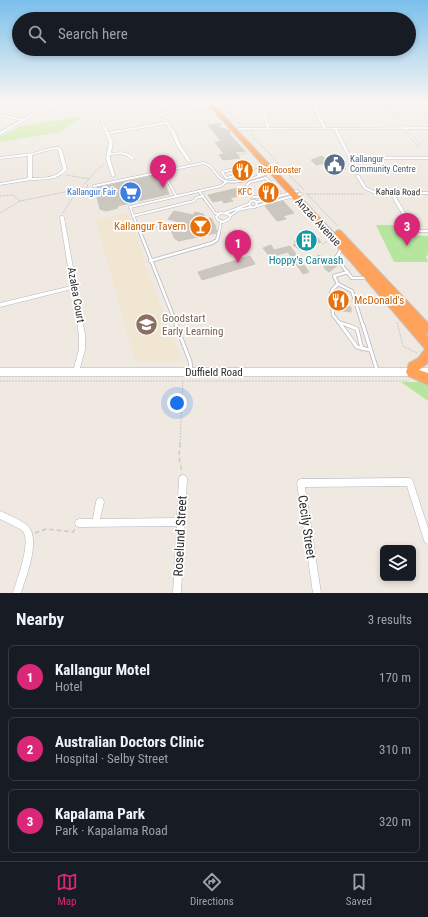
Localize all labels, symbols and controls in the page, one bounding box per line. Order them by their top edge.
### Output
search box [12,12,416,56]
icon: search [26,23,48,45]
text: Search here [58,25,128,43]
public building icon: Kallangur Community Centre [321,151,347,177]
place label: Kallangur Community Centre [350,154,416,174]
pin: 2 [150,155,176,188]
restaurant icon: Red Rooster [229,157,255,183]
place label: Red Rooster [258,165,301,175]
supermarket icon: Kallangur Fair [118,179,144,205]
restaurant icon: KFC [255,179,281,205]
place label: Kallangur Fair [67,187,116,197]
place label: KFC [238,187,252,197]
street label: Kahala Road [376,187,420,197]
street label: Anzac Avenue [292,195,344,249]
bar icon: Kallangur Tavern [188,213,214,239]
pin: 3 [394,213,420,246]
place label: Kallangur Tavern [114,220,186,233]
building icon: Hoppy's Carwash [293,227,319,253]
pin: 1 [225,230,251,263]
place label: Hoppy's Carwash [269,254,343,267]
street label: Azalea Court [65,266,87,324]
restaurant icon: McDonald's [325,287,351,313]
place label: McDonald's [354,294,404,307]
school or university icon: Goodstart Early Learning [133,311,159,337]
place label: Goodstart Early Learning [162,312,223,338]
street label: Duffield Road [185,366,243,379]
your location [167,393,187,413]
street label: Cecily Street [295,494,319,560]
street label: Roselund Street [170,495,190,577]
map controls [380,545,416,581]
button: layers [380,545,416,581]
text: Nearby [16,609,64,629]
text: 3 results [368,612,412,627]
text: Kallangur Motel [55,661,150,679]
text: 1 [27,670,33,685]
text: 170 m [379,670,411,685]
text: Hotel [55,679,83,694]
text: Australian Doctors Clinic [55,733,204,751]
text: 2 [27,742,33,757]
text: 310 m [379,742,411,757]
text: Hospital · Selby Street [55,751,168,766]
text: Kapalama Park [55,805,145,823]
text: 3 [27,814,33,829]
text: 320 m [379,814,411,829]
text: Park · Kapalama Road [55,823,168,838]
tab: Map [56,871,78,908]
tab: Directions [190,871,234,908]
tab: Saved [346,871,372,908]

